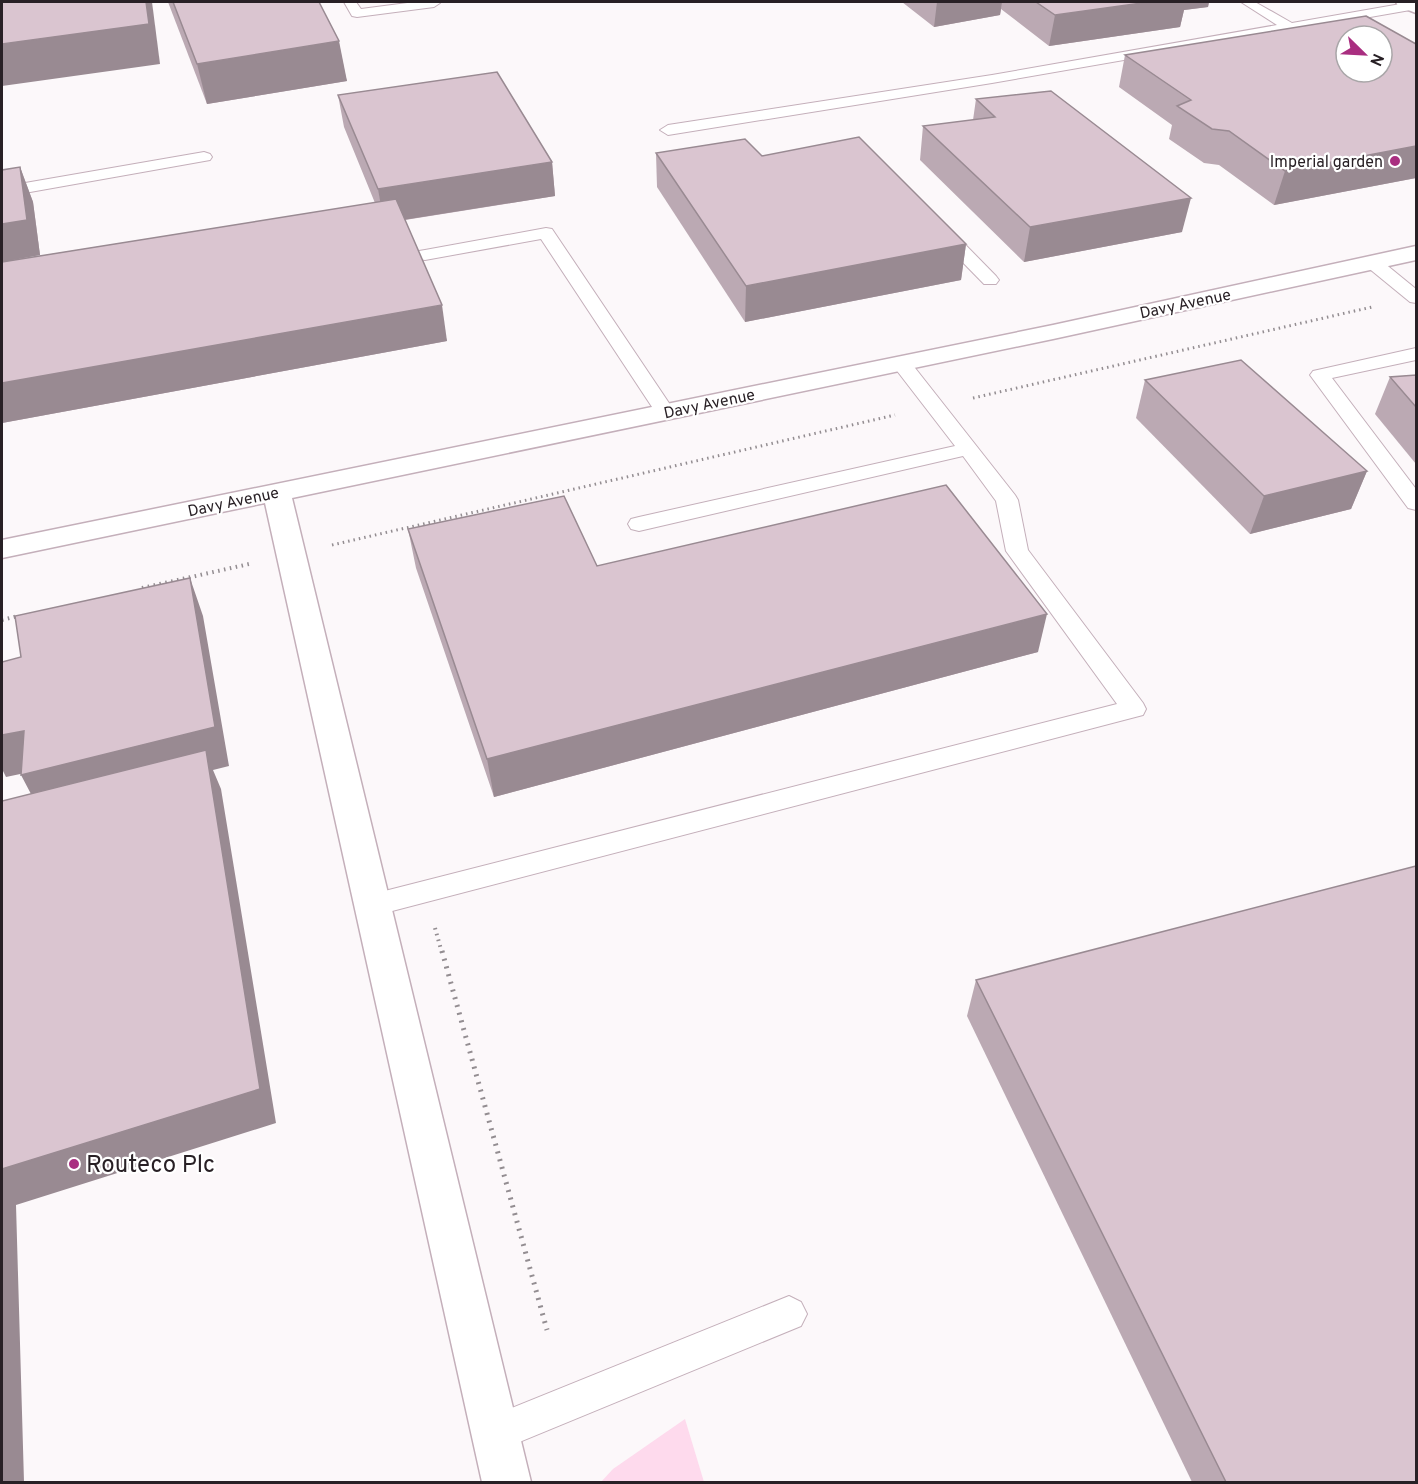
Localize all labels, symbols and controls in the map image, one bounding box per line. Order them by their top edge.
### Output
north arrow [1334,24,1394,84]
text: N [1364,50,1387,69]
place label: Imperial garden [1270,153,1383,173]
marker: Imperial garden [1388,154,1402,168]
street label: Davy Avenue [1138,286,1233,324]
street label: Davy Avenue [662,386,757,424]
street label: Davy Avenue [186,484,281,522]
place label: Routeco Plc [86,1151,215,1181]
marker: Routeco Plc [67,1157,81,1171]

